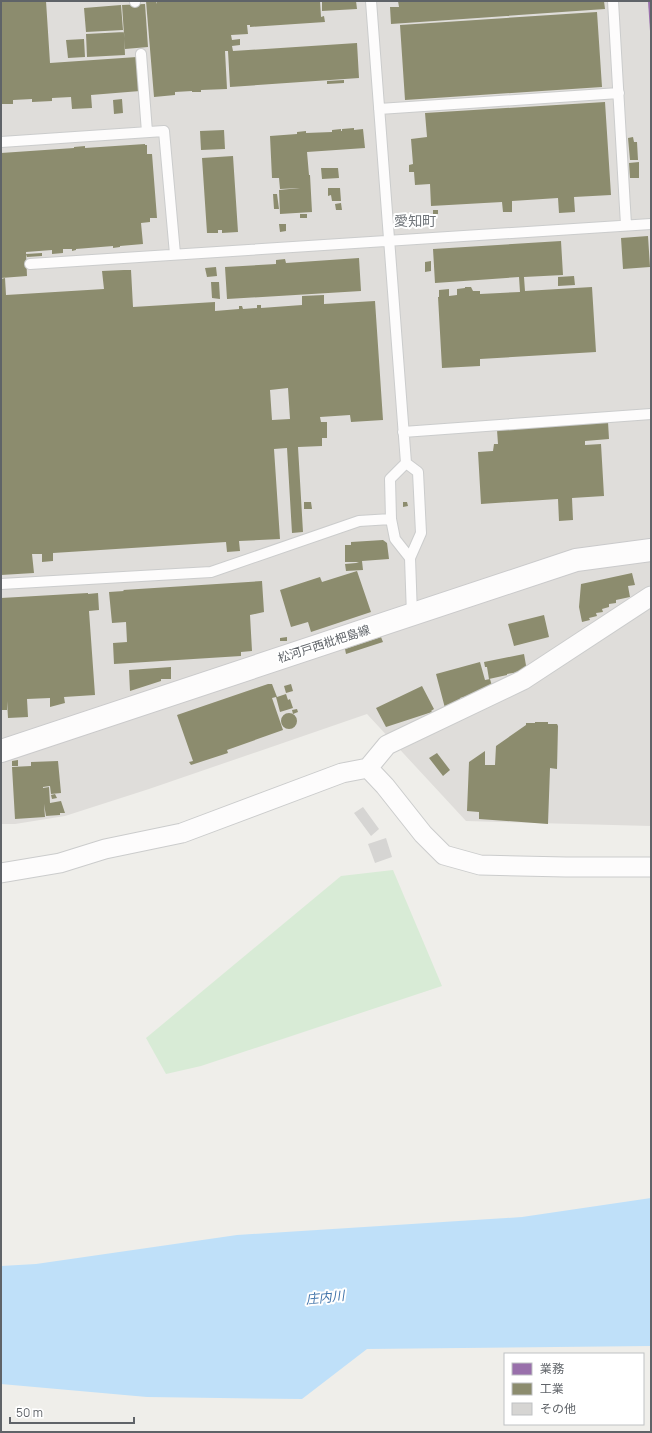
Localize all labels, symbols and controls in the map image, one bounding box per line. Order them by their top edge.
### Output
district label: 愛知町 [394,211,436,230]
street label: 松河戸西枇杷島線 [276,621,372,666]
water label: 庄内川 [305,1286,347,1308]
legend [504,1353,644,1425]
text: 業務 [540,1360,564,1377]
text: 工業 [540,1380,564,1397]
scale bar [10,1399,134,1425]
text: その他 [540,1400,576,1417]
text: 50 m [16,1404,43,1421]

